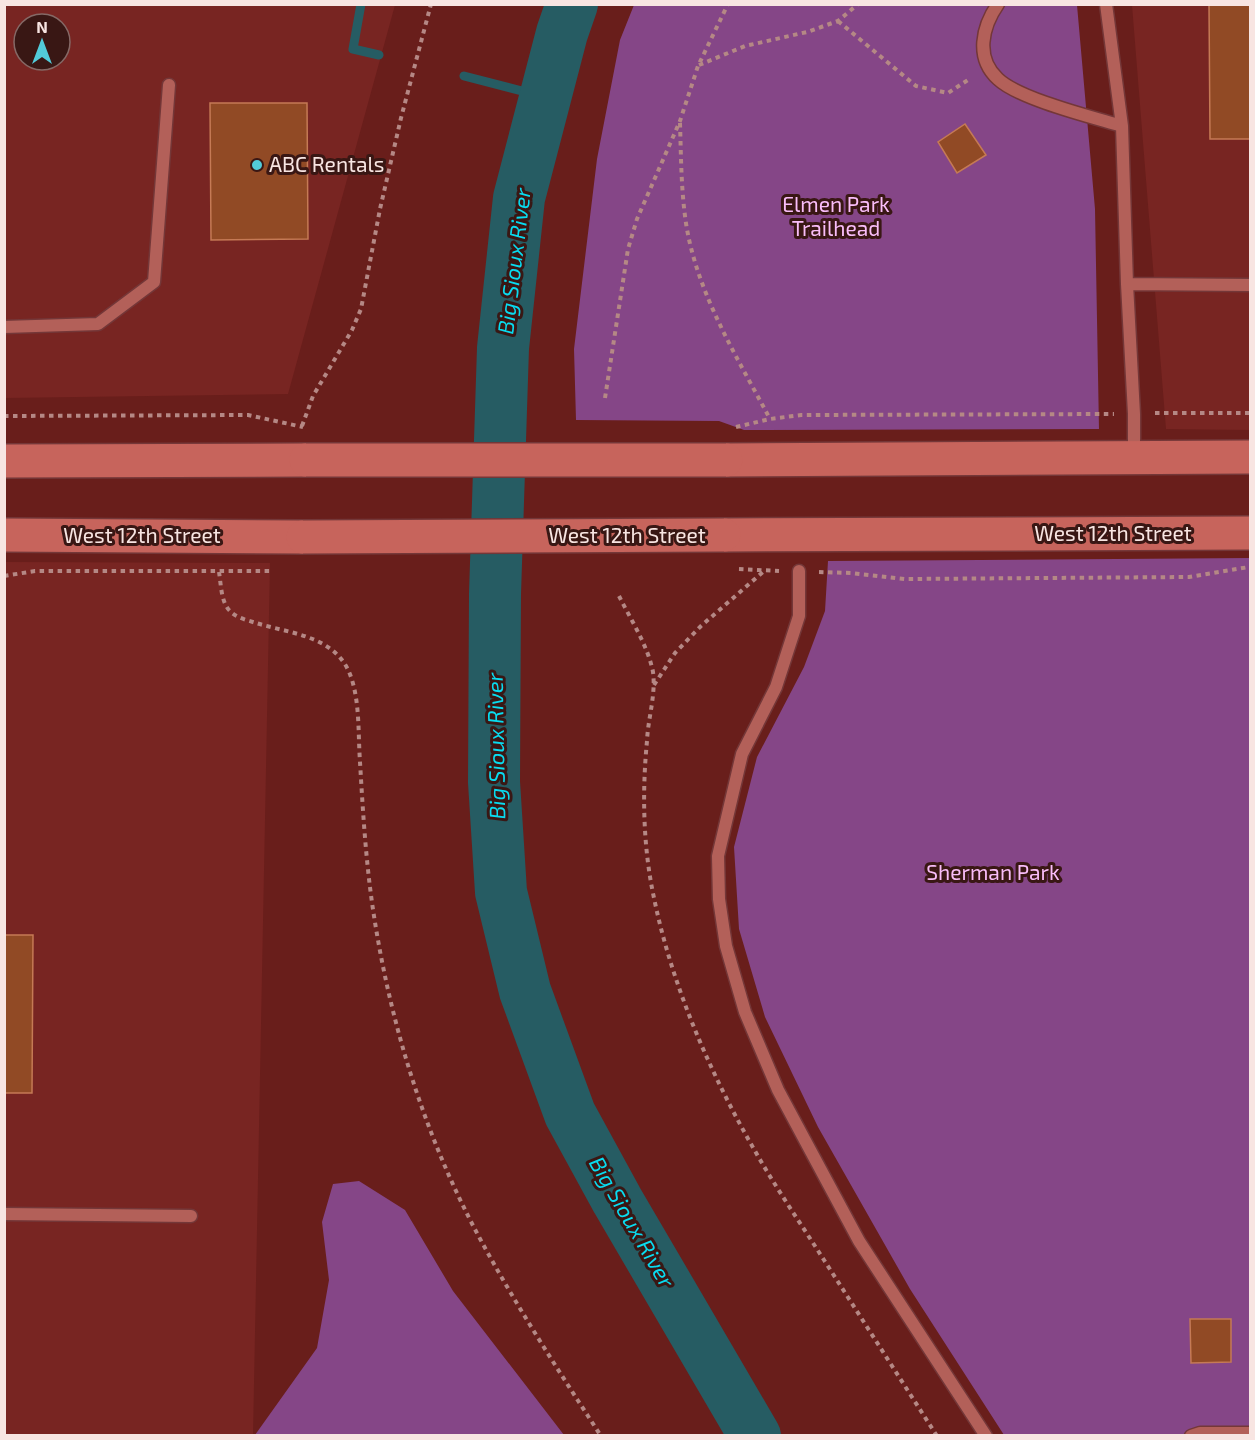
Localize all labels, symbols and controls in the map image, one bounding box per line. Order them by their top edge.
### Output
north arrow [12,12,72,72]
text: N [36,17,48,36]
place label: ABC Rentals [269,151,385,176]
marker: ABC Rentals [250,158,264,172]
water label: Big Sioux River [491,185,535,335]
park label: Elmen Park Trailhead [782,191,890,240]
street label: West 12th Street [1034,520,1192,545]
street label: West 12th Street [63,522,221,547]
street label: West 12th Street [548,522,706,547]
water label: Big Sioux River [481,671,509,820]
park label: Sherman Park [926,859,1060,884]
water label: Big Sioux River [585,1151,681,1293]

